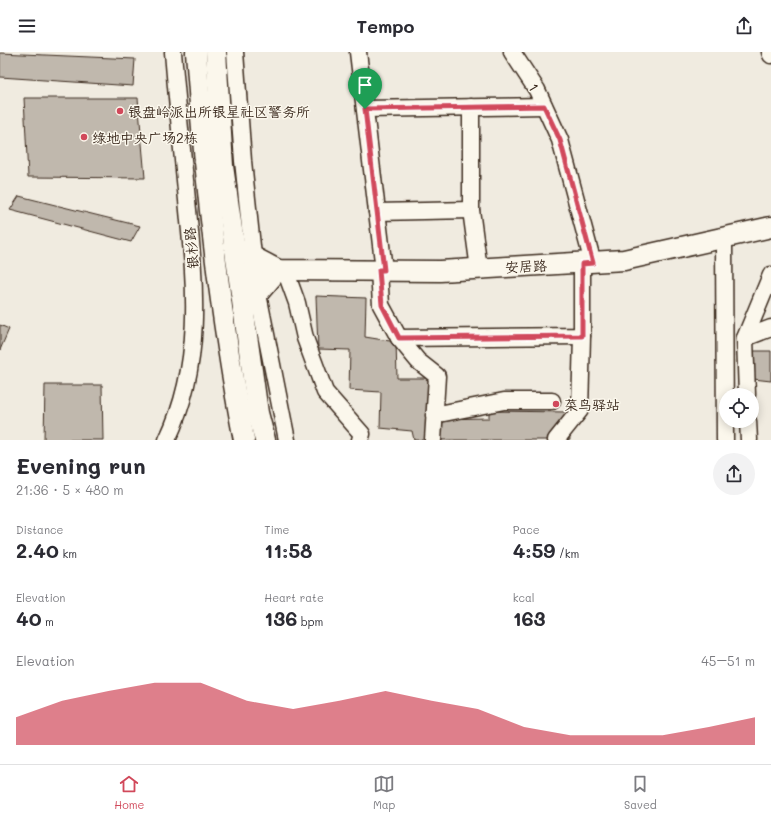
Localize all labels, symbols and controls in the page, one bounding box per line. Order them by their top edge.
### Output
text: Tempo [357,14,414,38]
icon: menu [16,15,38,37]
icon: share [733,15,755,37]
pin [348,68,382,109]
icon: arrive [354,74,376,96]
street label: 1 [524,79,544,95]
place label: 银盘岭派出所银星社区警务所 [128,102,310,121]
marker: 银盘岭派出所银星社区警务所 [115,106,125,116]
place label: 绿地中央广场2栋 [92,128,198,147]
marker: 绿地中央广场2栋 [79,132,89,142]
street label: 银杉路 [180,226,202,270]
street label: 安居路 [505,255,547,277]
map controls [719,388,759,428]
button: locate [719,388,759,428]
place label: 菜鸟驿站 [564,395,620,414]
marker: 菜鸟驿站 [551,399,561,409]
text: Evening run [16,451,146,480]
button: share [713,453,755,495]
text: 21:36 · 5 × 480 m [16,481,124,498]
text: Distance [16,522,63,537]
text: Time [264,522,289,537]
text: Pace [513,522,540,537]
text: 2.40 [16,537,59,563]
text: 11:58 [264,537,312,563]
text: 4:59 [513,537,555,563]
text: km [59,546,77,561]
text: /km [555,546,579,561]
text: Elevation [16,590,65,605]
text: Heart rate [264,590,324,605]
text: kcal [513,590,535,605]
text: 40 [16,605,42,631]
text: 136 [264,605,297,631]
text: 163 [513,605,546,631]
text: m [42,614,54,629]
text: bpm [297,614,323,629]
text: Elevation [16,652,74,669]
text: 45–51 m [701,652,755,669]
tab: Home [114,773,144,812]
tab: Map [373,773,395,812]
tab: Saved [624,773,657,812]

